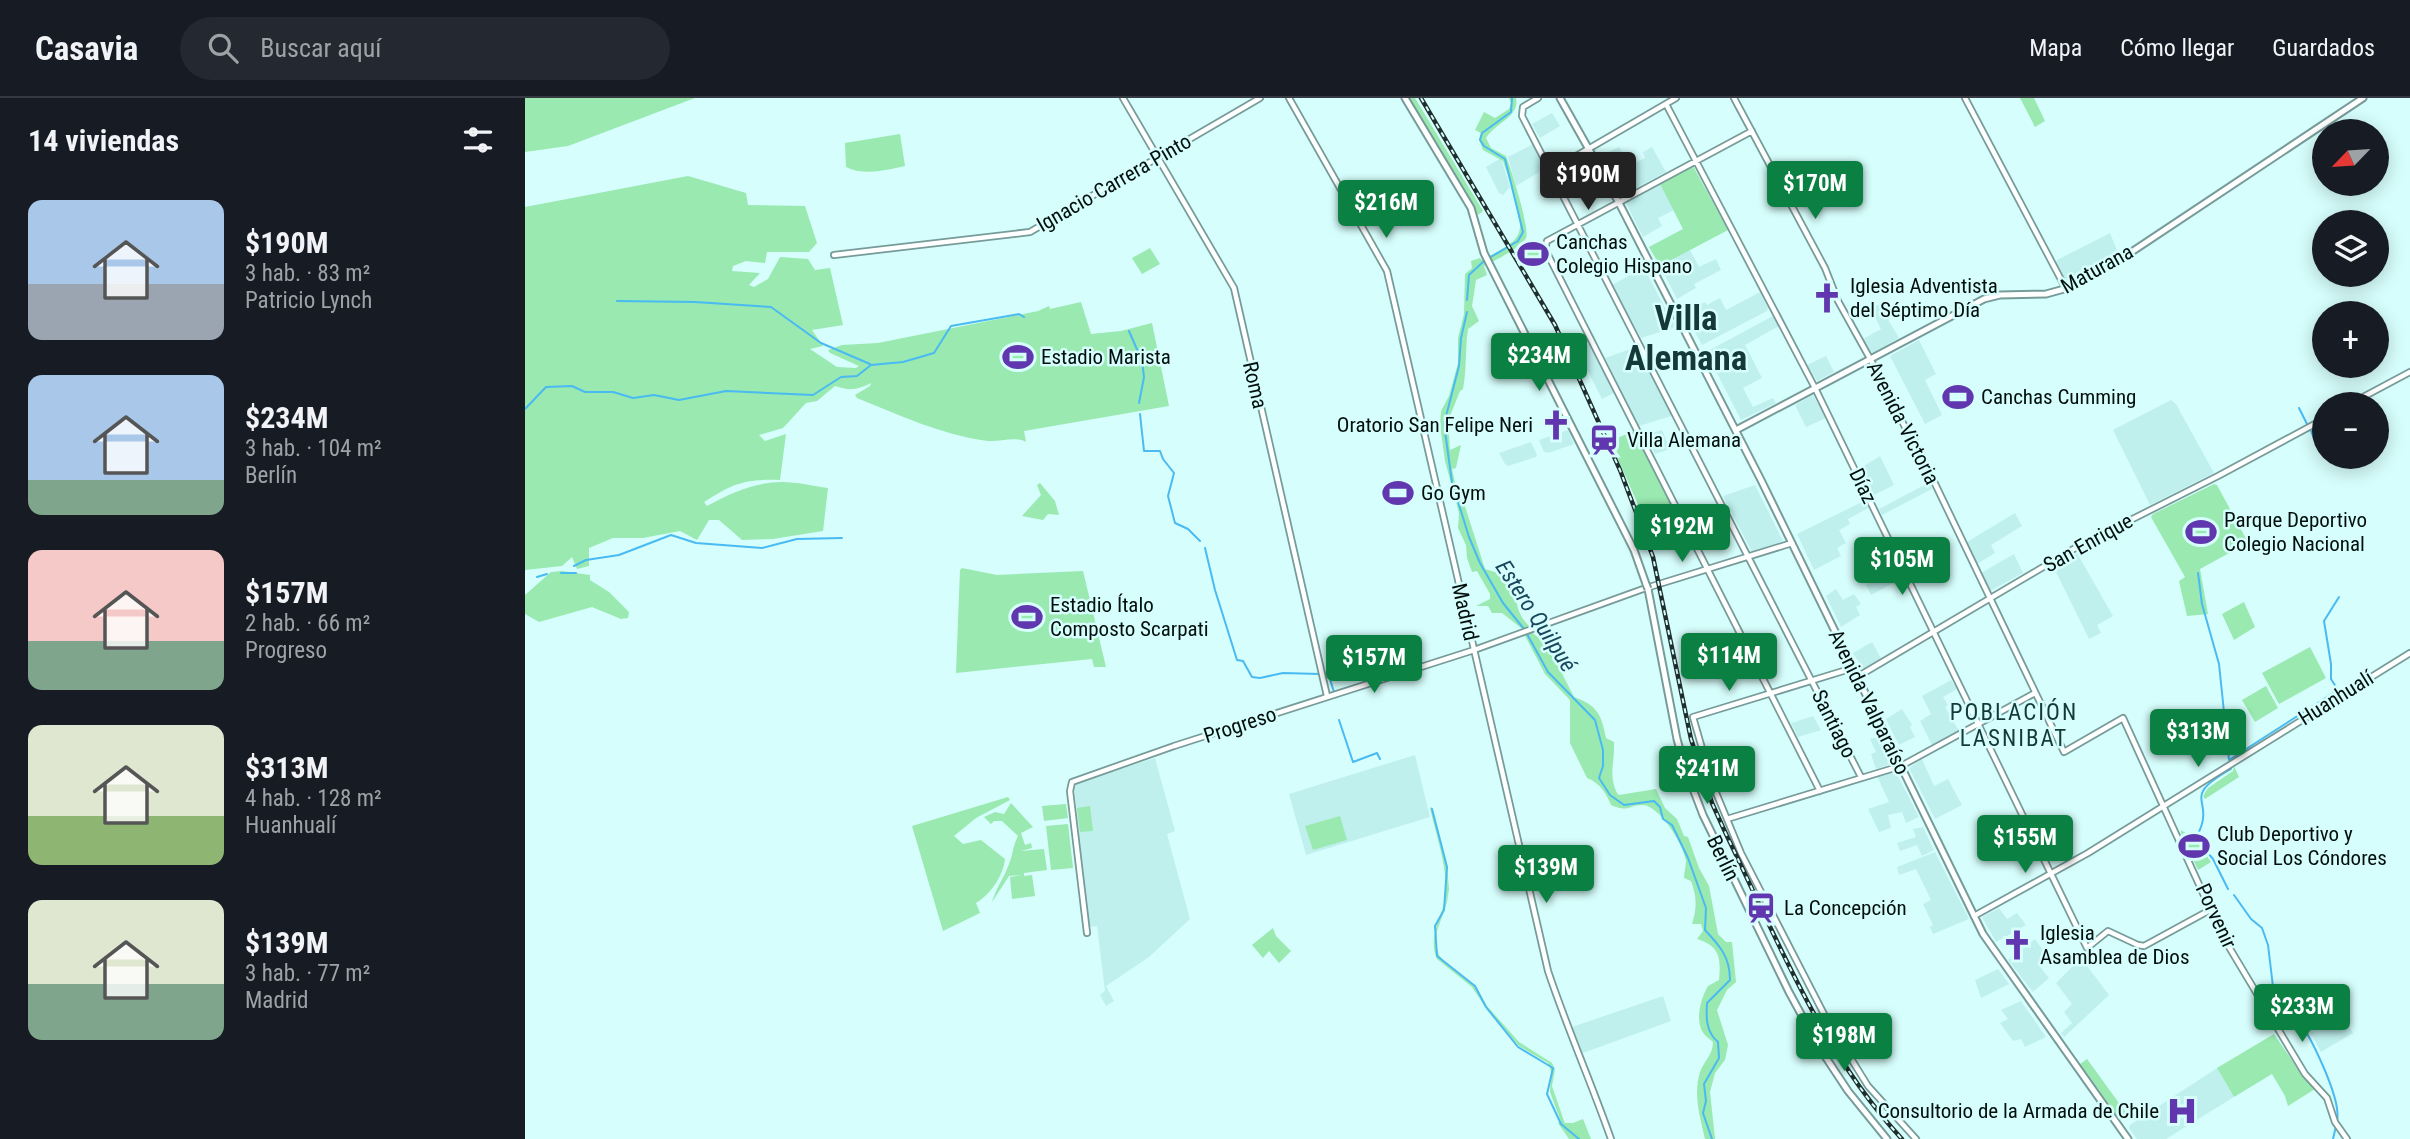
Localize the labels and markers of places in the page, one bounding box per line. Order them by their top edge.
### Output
pin: $190M [1539,152,1637,212]
pin: $170M [1766,162,1864,221]
pin: $216M [1337,180,1435,240]
place label: Canchas Colegio Hispano [1556,230,1692,278]
sports icon: Canchas Colegio Hispano [1516,237,1550,271]
place label: Iglesia Adventista del Séptimo Día [1850,274,1998,322]
church icon: Iglesia Adventista del Séptimo Día [1810,281,1844,315]
pin: $234M [1490,334,1588,393]
sports icon: Estadio Marista [1001,340,1035,374]
place label: Estadio Marista [1041,345,1171,369]
sports icon: Canchas Cumming [1941,380,1975,414]
place label: Canchas Cumming [1981,385,2136,409]
church icon: Oratorio San Felipe Neri [1539,408,1573,442]
place label: Oratorio San Felipe Neri [1337,413,1533,437]
station icon: Villa Alemana [1587,423,1621,457]
place label: Villa Alemana [1627,428,1741,452]
sports icon: Go Gym [1381,476,1415,510]
place label: Go Gym [1421,481,1486,505]
pin: $192M [1633,504,1731,564]
place label: Parque Deportivo Colegio Nacional [2224,508,2367,556]
sports icon: Parque Deportivo Colegio Nacional [2184,515,2218,549]
pin: $105M [1853,538,1951,597]
place label: Estadio Ítalo Composto Scarpati [1050,593,1209,641]
sports icon: Estadio Ítalo Composto Scarpati [1010,600,1044,634]
pin: $114M [1680,634,1778,693]
pin: $157M [1325,636,1423,695]
pin: $313M [2149,710,2247,769]
pin: $241M [1658,746,1756,806]
pin: $155M [1976,816,2074,875]
place label: Club Deportivo y Social Los Cóndores [2217,822,2387,870]
sports icon: Club Deportivo y Social Los Cóndores [2177,829,2211,863]
pin: $139M [1497,846,1595,905]
station icon: La Concepción [1744,891,1778,925]
place label: La Concepción [1784,896,1907,920]
place label: Iglesia Asamblea de Dios [2040,921,2189,969]
church icon: Iglesia Asamblea de Dios [2000,928,2034,962]
pin: $233M [2253,984,2351,1044]
pin: $198M [1795,1014,1893,1073]
hospital icon: Consultorio de la Armada de Chile [2165,1094,2199,1128]
place label: Consultorio de la Armada de Chile [1878,1099,2159,1123]

